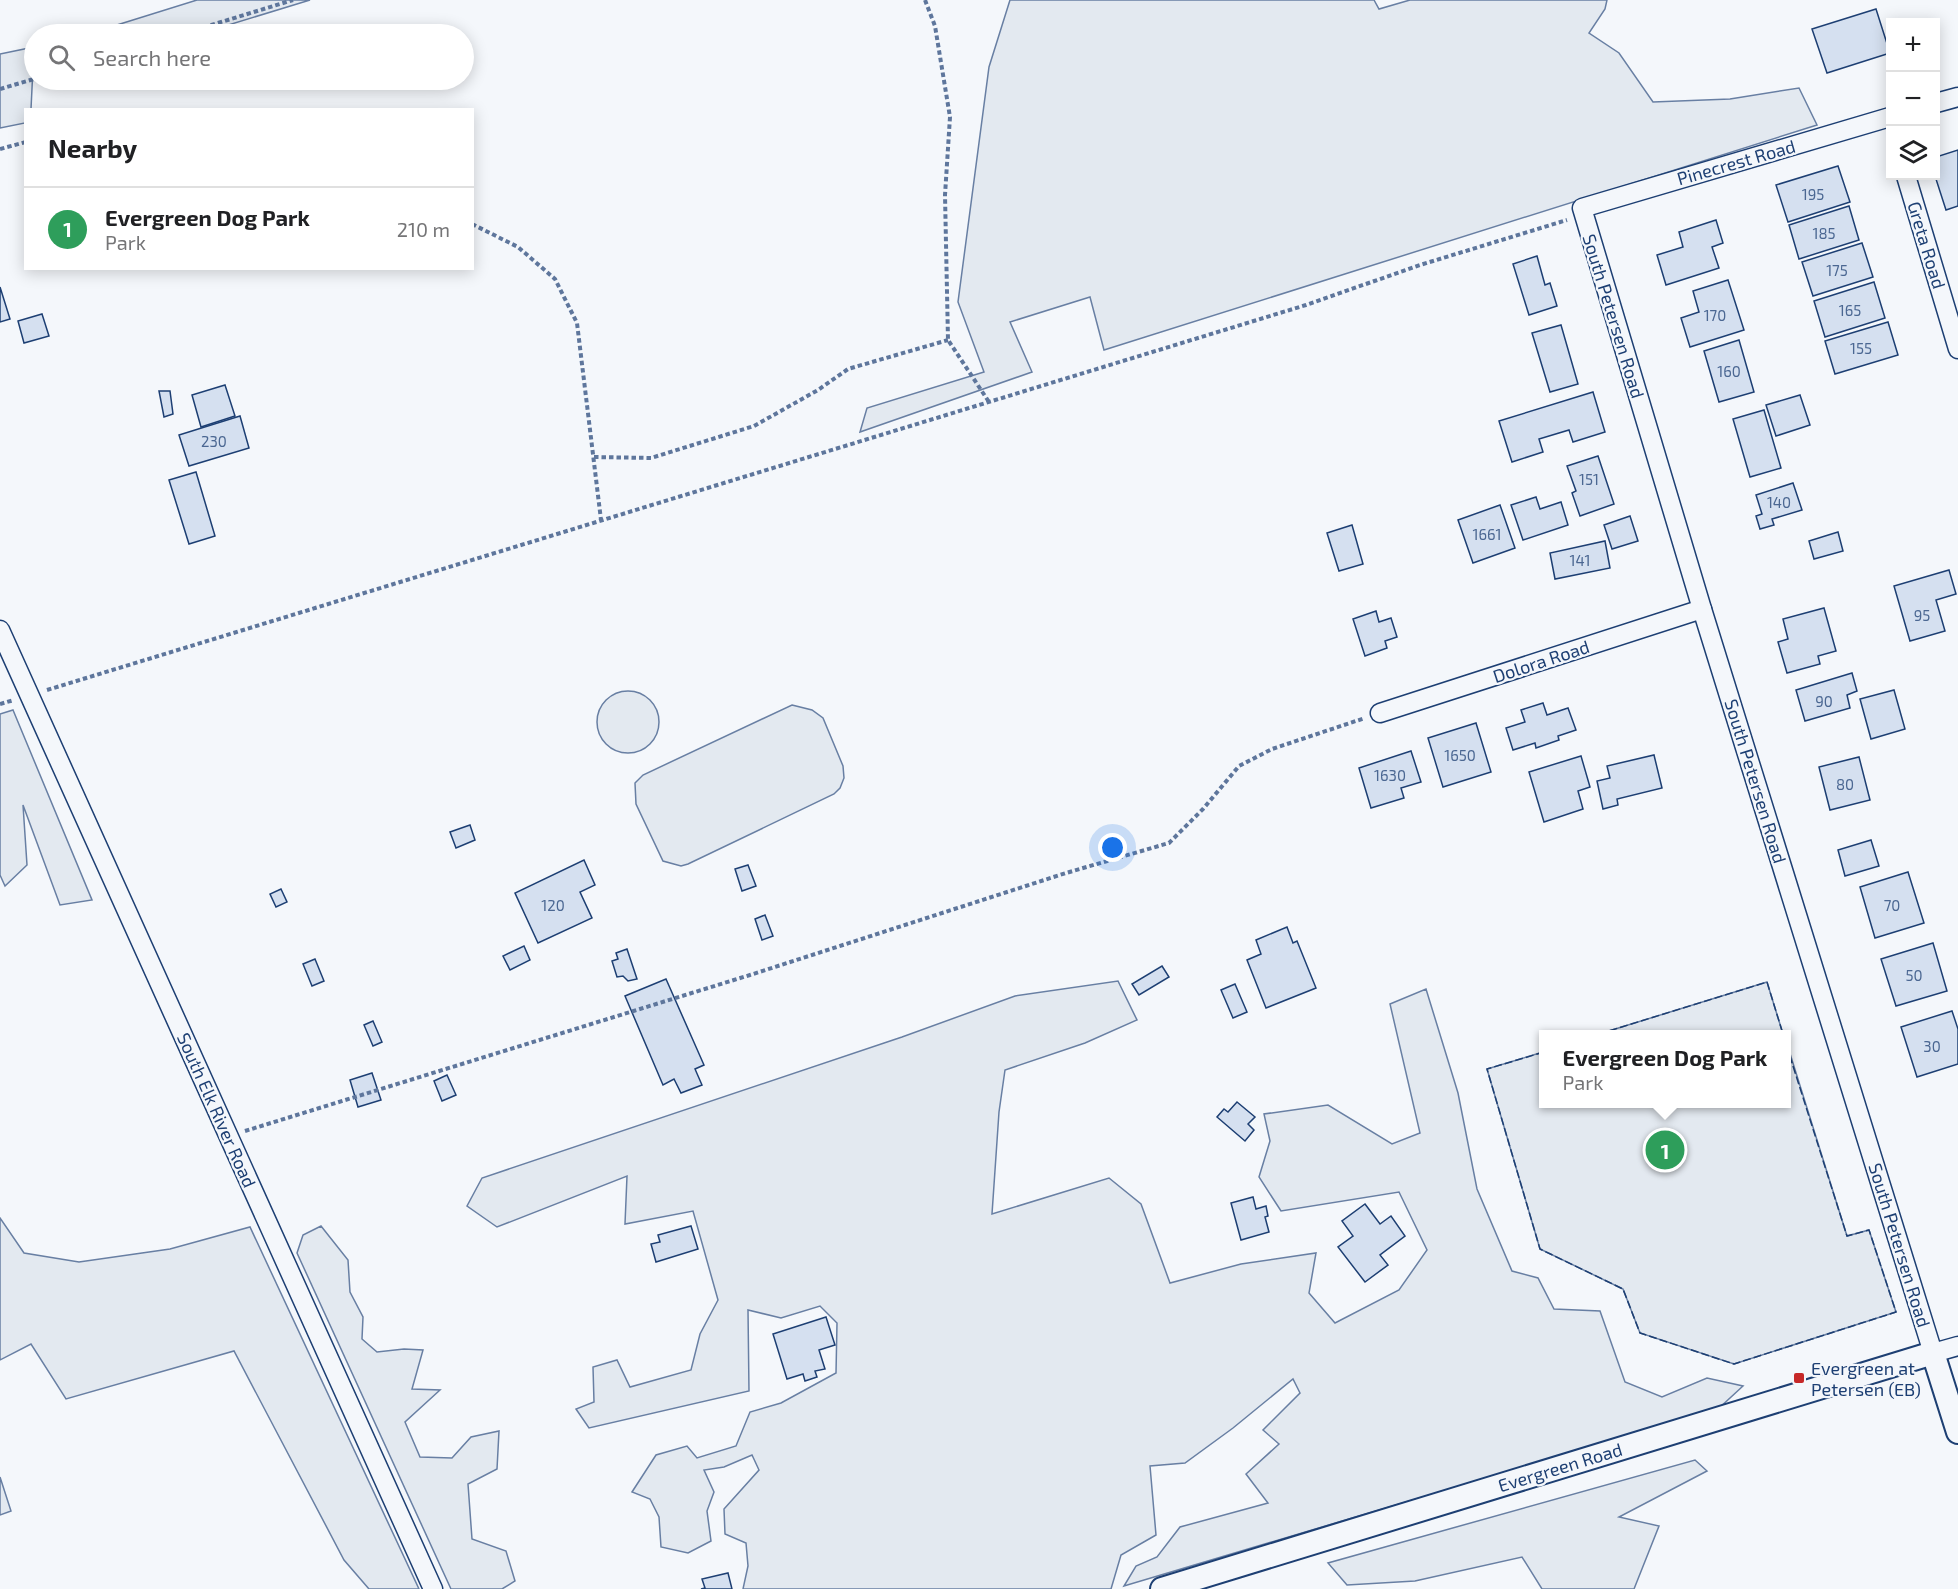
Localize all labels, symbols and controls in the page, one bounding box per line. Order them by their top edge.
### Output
map controls [1886,18,1940,180]
button: + [1886,18,1940,72]
search box [24,24,474,90]
icon: search [45,41,78,74]
text: Search here [93,44,211,70]
button: − [1886,72,1940,126]
button: layers [1886,126,1940,180]
text: Nearby [48,132,137,163]
street label: Pinecrest Road [1674,135,1798,189]
house number: 195 [1802,185,1824,203]
street label: Greta Road [1903,199,1951,291]
text: Evergreen Dog Park [105,204,310,230]
text: 1 [63,217,72,241]
text: 210 m [397,217,450,241]
house number: 185 [1812,224,1836,242]
text: Park [105,230,146,254]
street label: South Petersen Road [1579,231,1649,401]
house number: 175 [1826,261,1848,279]
house number: 165 [1839,301,1861,319]
house number: 170 [1704,306,1726,324]
house number: 155 [1850,339,1872,357]
house number: 160 [1717,362,1741,380]
house number: 230 [201,432,227,450]
house number: 151 [1579,470,1599,488]
house number: 140 [1767,493,1791,511]
house number: 1661 [1472,525,1502,543]
house number: 141 [1569,551,1591,569]
house number: 95 [1914,606,1930,624]
street label: Dolora Road [1490,635,1592,687]
house number: 90 [1815,692,1833,710]
street label: South Petersen Road [1721,696,1791,866]
house number: 1650 [1444,746,1476,764]
house number: 1630 [1374,766,1406,784]
house number: 80 [1836,775,1854,793]
your location [1098,833,1127,862]
house number: 120 [541,896,565,914]
house number: 70 [1884,896,1900,914]
house number: 50 [1905,966,1923,984]
street label: South Elk River Road [173,1029,261,1191]
popup [1539,1030,1791,1108]
house number: 30 [1923,1037,1941,1055]
text: Evergreen Dog Park [1563,1044,1767,1070]
text: Park [1563,1070,1604,1094]
pin: 1 [1646,1128,1684,1172]
street label: South Petersen Road [1865,1160,1935,1330]
place label: Evergreen at Petersen (EB) [1811,1357,1921,1400]
marker: Evergreen at Petersen (EB) [1792,1371,1806,1385]
street label: Evergreen Road [1495,1438,1625,1496]

